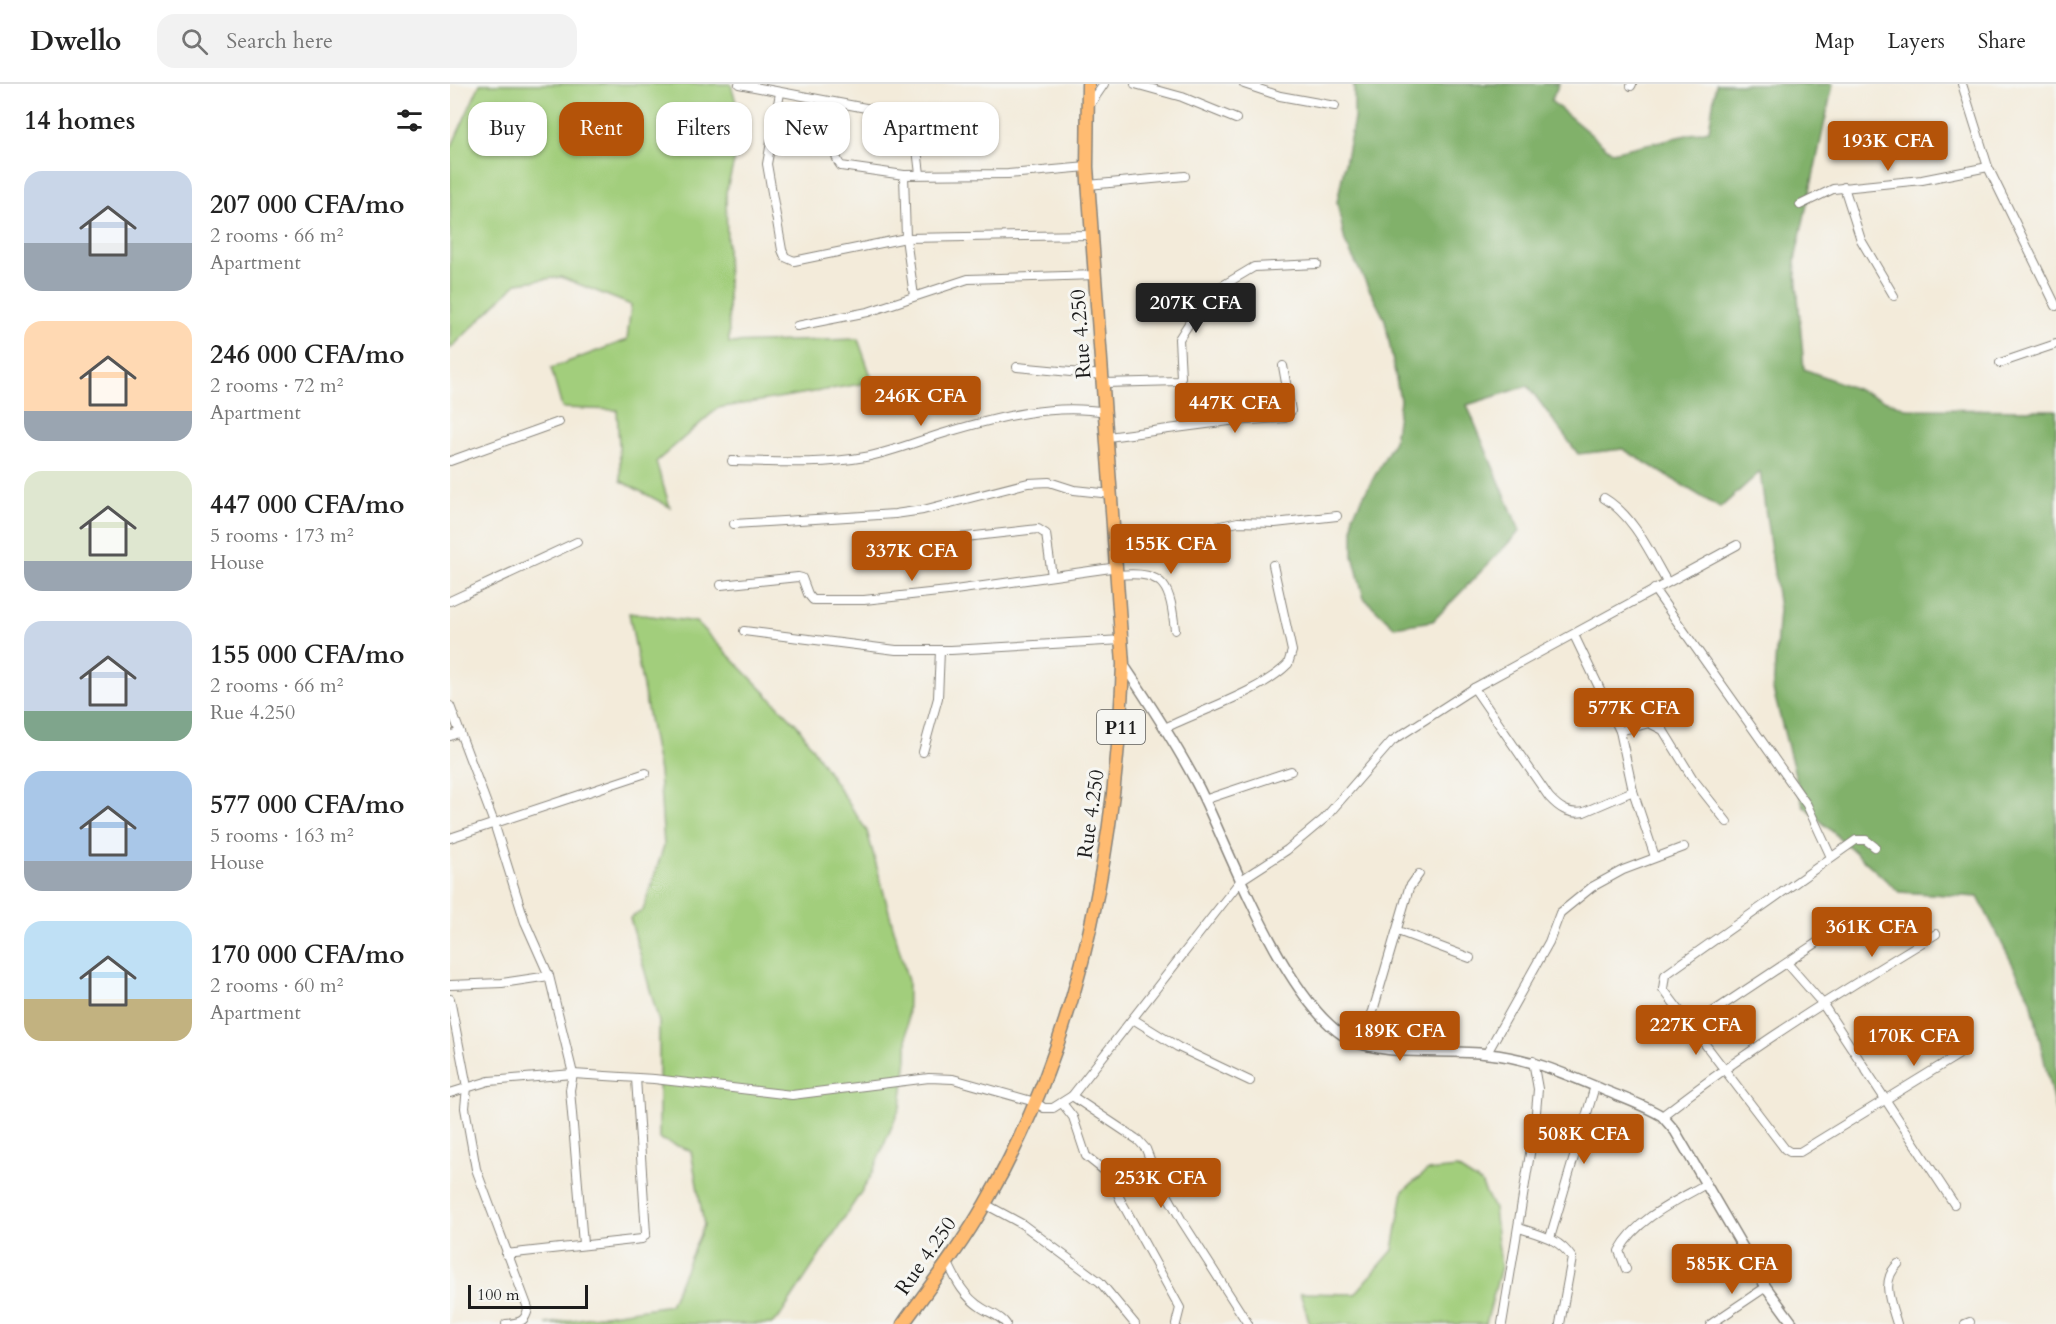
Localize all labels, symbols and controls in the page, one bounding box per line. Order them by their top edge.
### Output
search box [157,14,577,68]
text: Dwello [30,22,121,60]
icon: search [178,25,211,58]
text: Search here [226,26,333,56]
text: Map [1815,27,1855,56]
text: Layers [1888,27,1945,56]
text: Share [1978,27,2026,56]
chip: Buy [468,102,547,156]
chip: Rent [559,102,644,156]
chip: Filters [656,102,752,156]
chip: New [764,102,850,156]
chip: Apartment [862,102,999,156]
text: 14 homes [24,103,135,138]
icon: filters [393,104,426,137]
pin: 193K CFA [1826,121,1950,172]
text: 193K CFA [1842,127,1934,154]
text: 207 000 CFA/mo [210,187,404,222]
icon: home [72,195,144,267]
text: 2 rooms · 66 m² [210,222,343,249]
text: Apartment [210,249,301,276]
pin: 207K CFA [1134,283,1258,334]
street label: Rue 4.250 [1063,288,1099,380]
text: 207K CFA [1150,289,1242,316]
text: 246 000 CFA/mo [210,337,404,372]
icon: home [72,345,144,417]
text: 2 rooms · 72 m² [210,372,343,399]
pin: 246K CFA [859,376,983,427]
text: 246K CFA [875,382,967,409]
pin: 447K CFA [1173,383,1297,434]
text: 447K CFA [1189,389,1281,416]
text: Apartment [210,399,301,426]
text: 447 000 CFA/mo [210,487,404,522]
icon: home [72,495,144,567]
text: 5 rooms · 173 m² [210,522,354,549]
pin: 155K CFA [1109,524,1233,575]
text: 155K CFA [1125,530,1217,557]
pin: 337K CFA [850,531,974,582]
text: 337K CFA [866,537,958,564]
text: House [210,549,264,576]
text: 155 000 CFA/mo [210,637,404,672]
icon: home [72,645,144,717]
text: 2 rooms · 66 m² [210,672,343,699]
pin: 577K CFA [1572,688,1696,739]
text: 577K CFA [1588,694,1680,721]
text: Rue 4.250 [210,699,295,726]
road number: P11 [1097,710,1145,744]
street label: Rue 4.250 [1070,768,1112,860]
text: 577 000 CFA/mo [210,787,404,822]
icon: home [72,795,144,867]
text: 5 rooms · 163 m² [210,822,354,849]
text: House [210,849,264,876]
pin: 361K CFA [1810,907,1934,958]
text: 361K CFA [1826,913,1918,940]
text: 170 000 CFA/mo [210,937,404,972]
icon: home [72,945,144,1017]
text: 2 rooms · 60 m² [210,972,343,999]
text: Apartment [210,999,301,1026]
pin: 227K CFA [1634,1005,1758,1056]
pin: 189K CFA [1338,1011,1462,1062]
text: 227K CFA [1650,1011,1742,1038]
pin: 170K CFA [1852,1016,1976,1067]
text: 189K CFA [1354,1017,1446,1044]
text: 170K CFA [1868,1022,1960,1049]
pin: 508K CFA [1522,1114,1646,1165]
text: 508K CFA [1538,1120,1630,1147]
pin: 253K CFA [1099,1158,1223,1209]
text: 253K CFA [1115,1164,1207,1191]
street label: Rue 4.250 [888,1211,964,1301]
pin: 585K CFA [1670,1244,1794,1295]
text: 585K CFA [1686,1250,1778,1277]
scale bar [468,1282,588,1310]
text: 100 m [477,1284,519,1306]

